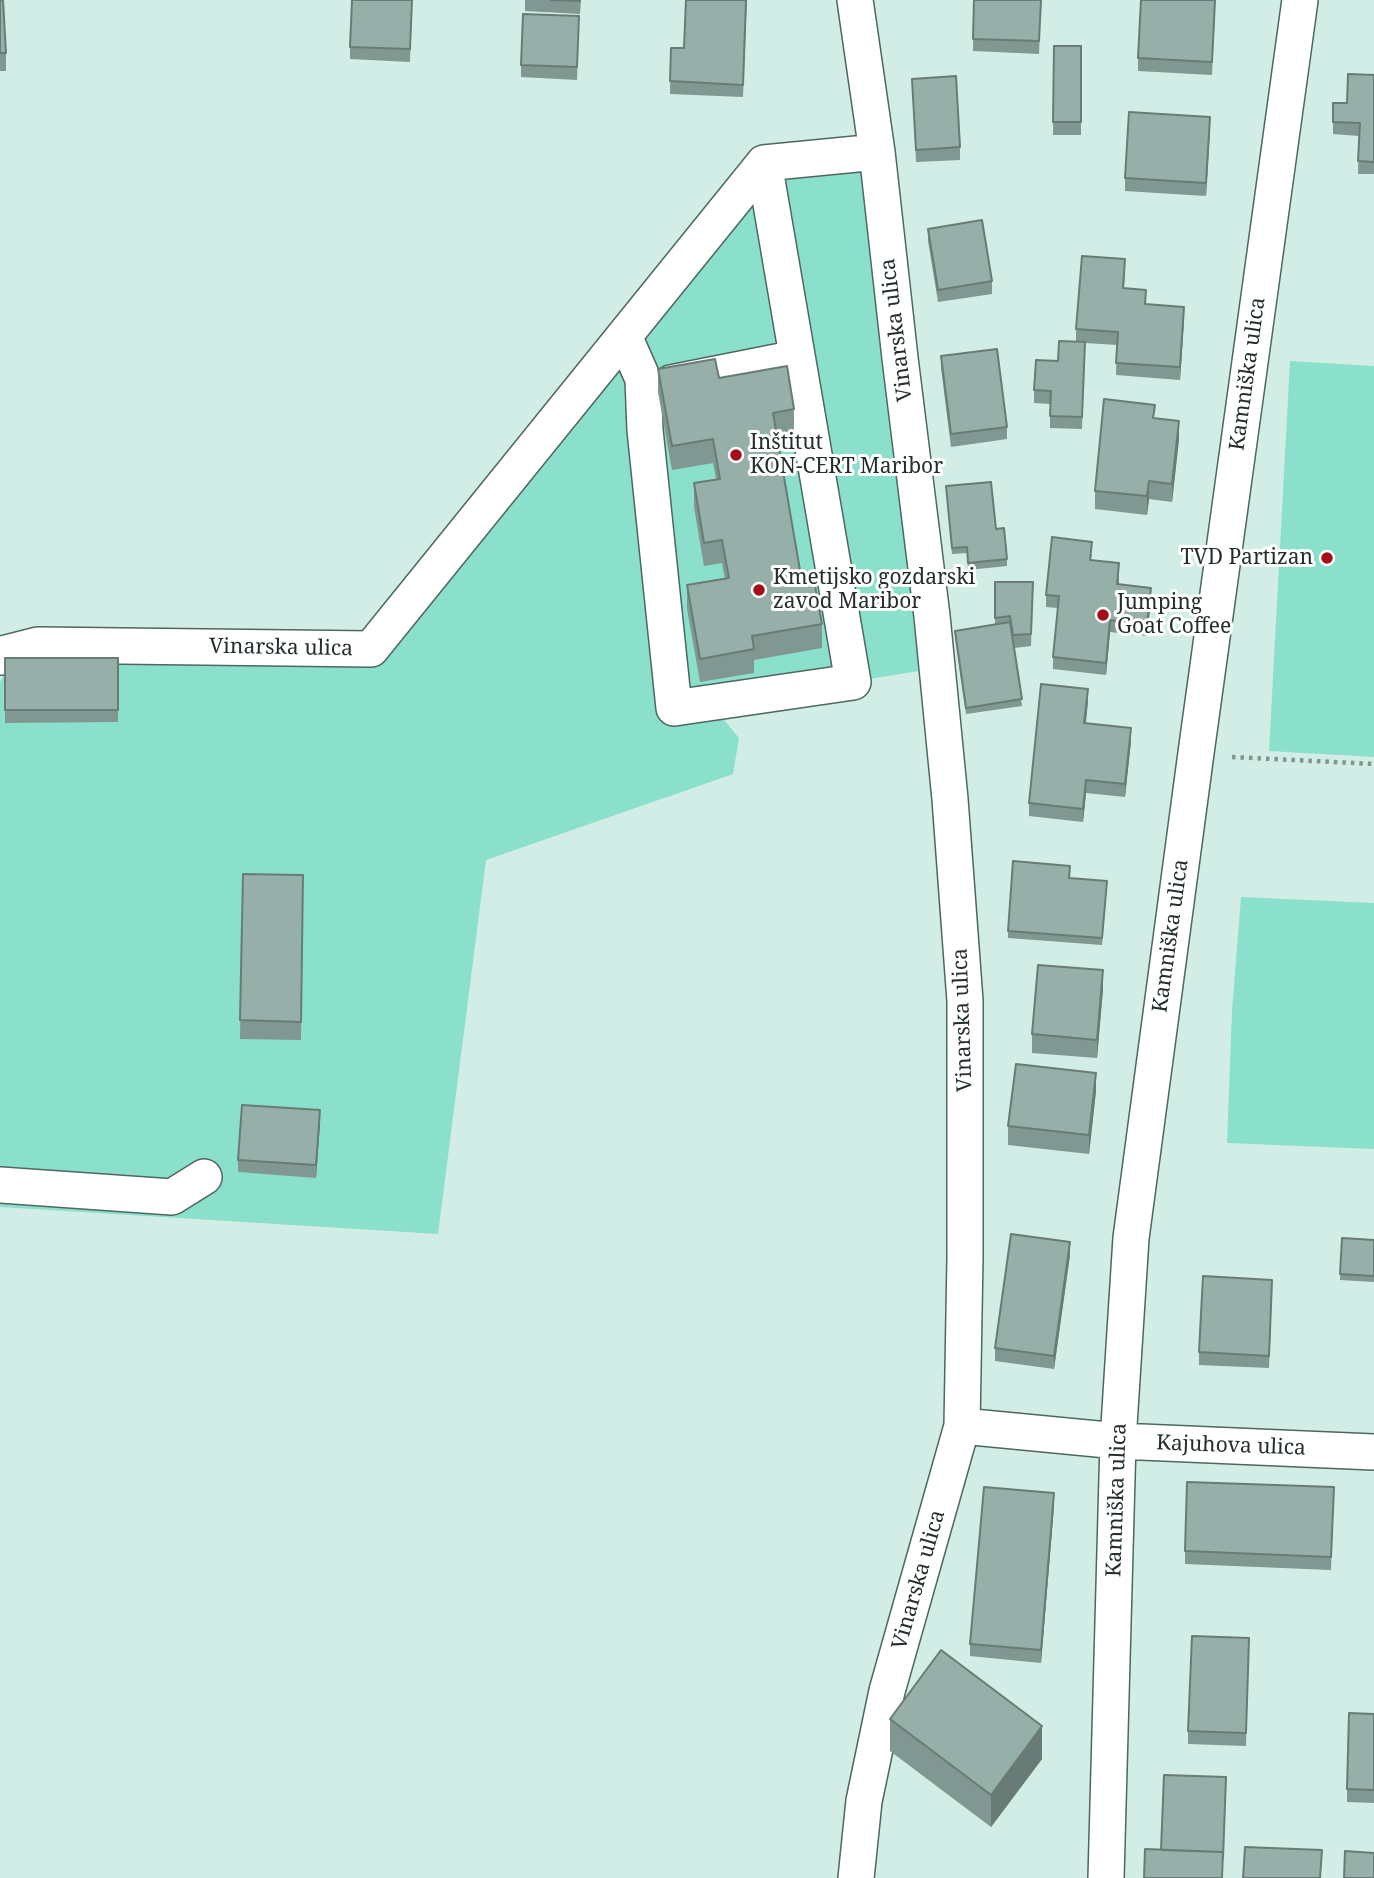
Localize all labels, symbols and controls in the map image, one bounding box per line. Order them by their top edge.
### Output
street label: Vinarska ulica [876,257,918,403]
street label: Kamniška ulica [1225,296,1271,452]
place label: Inštitut KON-CERT Maribor [750,430,943,480]
marker: Inštitut KON-CERT Maribor [728,447,744,463]
place label: TVD Partizan [1181,545,1313,571]
marker: TVD Partizan [1319,550,1335,566]
place label: Kmetijsko gozdarski zavod Maribor [773,565,975,615]
marker: Kmetijsko gozdarski zavod Maribor [751,582,767,598]
place label: Jumping Goat Coffee [1117,590,1231,640]
marker: Jumping Goat Coffee [1095,607,1111,623]
street label: Vinarska ulica [209,634,353,662]
street label: Kamniška ulica [1148,858,1194,1014]
street label: Vinarska ulica [948,948,978,1092]
street label: Kamniška ulica [1102,1422,1132,1578]
street label: Kajuhova ulica [1156,1431,1306,1461]
street label: Vinarska ulica [887,1507,951,1653]

